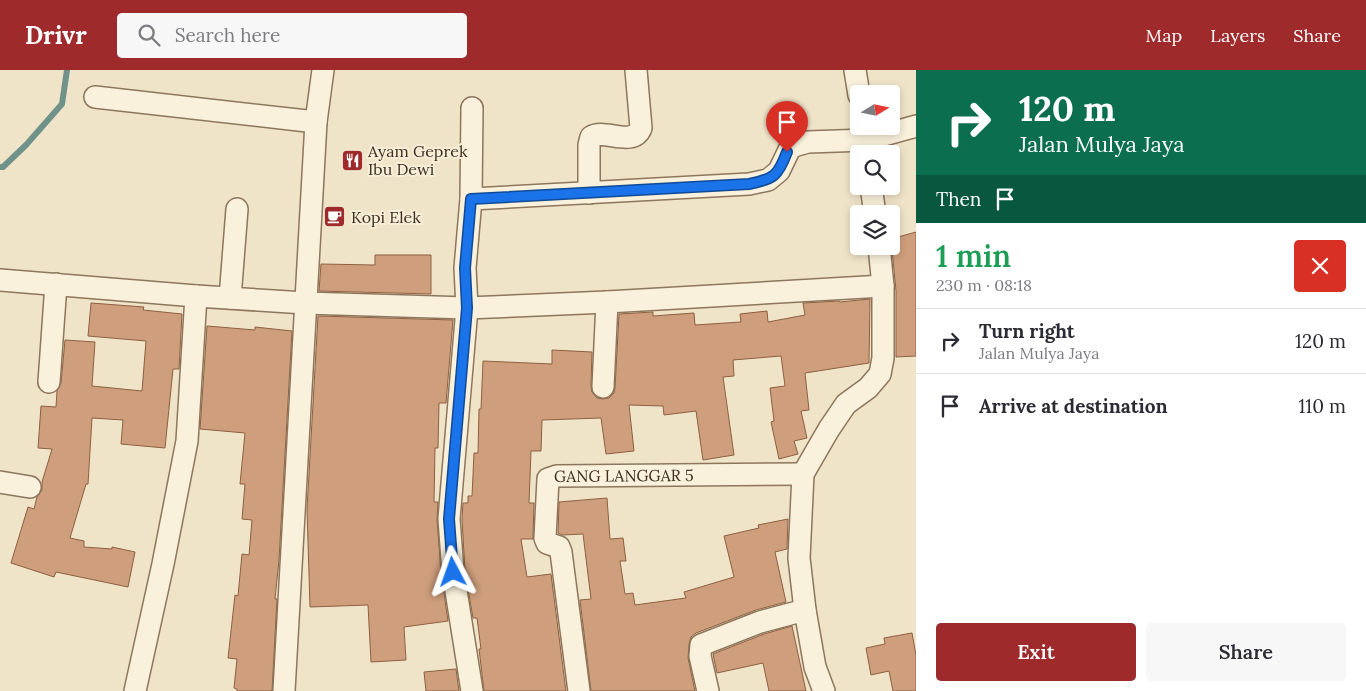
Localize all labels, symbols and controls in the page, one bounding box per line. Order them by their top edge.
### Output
search box [117,13,467,58]
text: Drivr [25,20,87,51]
icon: search [135,21,163,49]
text: Search here [175,23,280,47]
text: Map [1146,24,1182,47]
text: Layers [1210,24,1265,47]
text: Share [1293,24,1341,47]
north arrow [850,85,900,135]
map controls [850,85,900,255]
text: 120 m [1019,86,1116,131]
icon: right [936,90,1001,155]
pin [766,101,808,152]
icon: arrive [773,108,801,136]
text: Jalan Mulya Jaya [1019,130,1185,158]
place label: Ayam Geprek Ibu Dewi [367,141,468,179]
button: search [850,145,900,195]
restaurant icon: Ayam Geprek Ibu Dewi [340,148,364,172]
icon: arrive [991,185,1019,213]
text: Then [936,187,981,211]
cafe icon: Kopi Elek [323,205,347,229]
button: layers [850,205,900,255]
place label: Kopi Elek [351,207,421,227]
text: 1 min [936,237,1011,275]
button: close [1294,240,1346,292]
text: 230 m · 08:18 [936,275,1032,295]
text: Turn right [979,319,1075,343]
icon: right [936,327,964,355]
text: 120 m [1295,329,1346,353]
text: Jalan Mulya Jaya [979,343,1099,363]
icon: arrive [936,392,964,420]
text: Arrive at destination [979,394,1168,418]
text: 110 m [1298,394,1346,418]
street label: GANG LANGGAR 5 [554,465,694,486]
position arrow [426,545,478,597]
button: Exit [936,623,1136,681]
button: Share [1146,623,1346,681]

